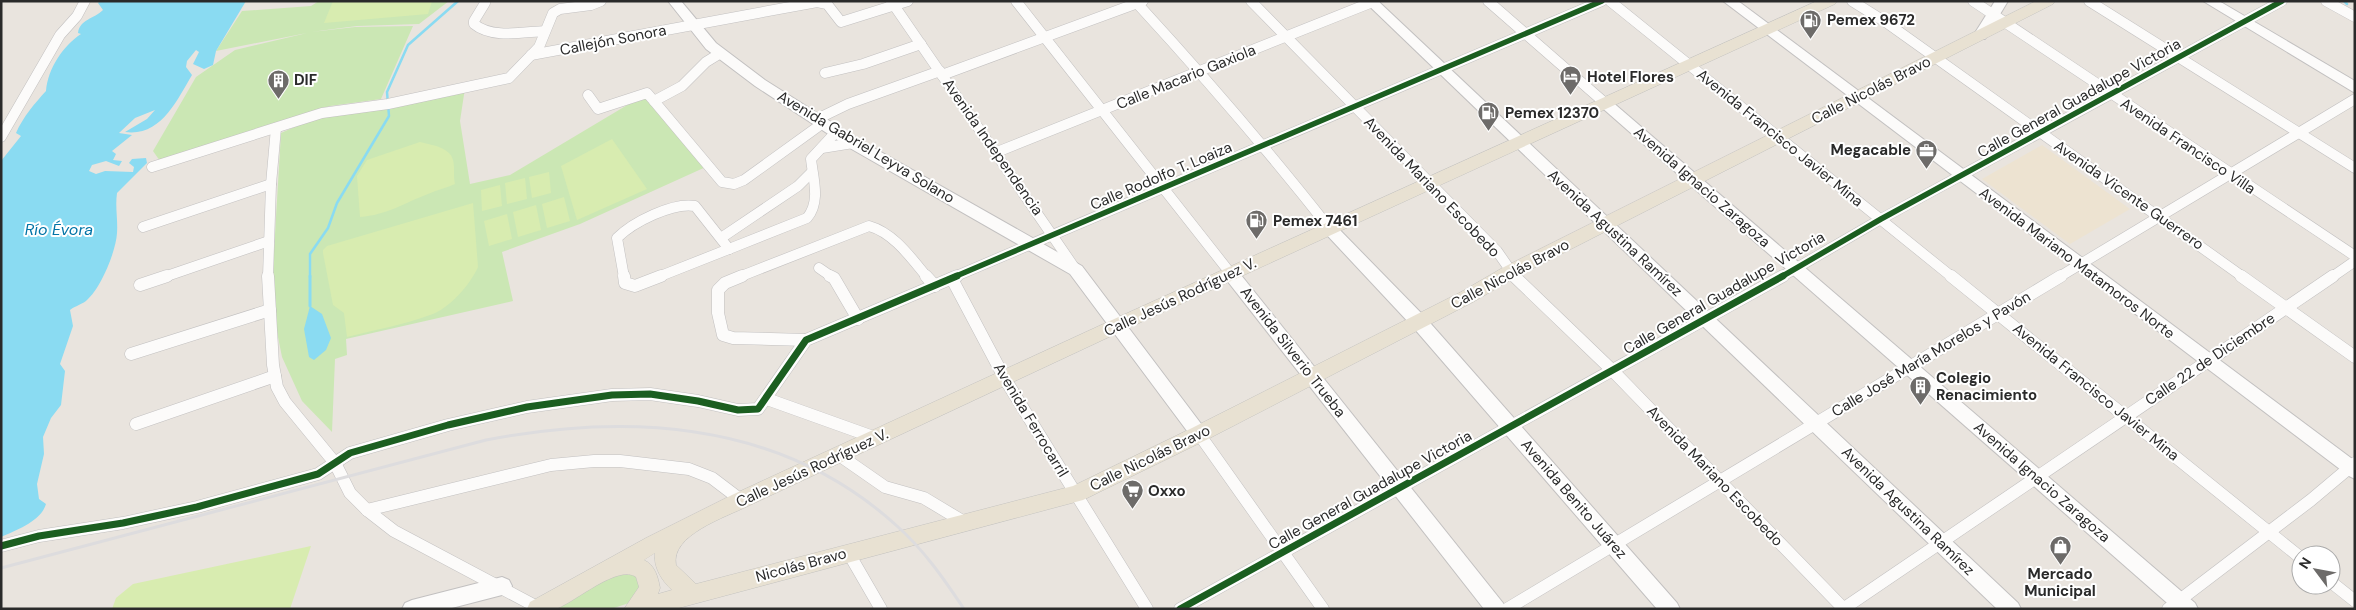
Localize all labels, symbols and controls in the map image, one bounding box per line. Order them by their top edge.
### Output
fuel station icon: Pemex 9672 [1799,8,1823,39]
place label: Pemex 9672 [1827,10,1915,30]
street label: Callejón Sonora [558,20,668,60]
street label: Calle General Guadalupe Victoria [1974,34,2184,162]
street label: Calle Macario Gaxiola [1113,40,1259,114]
street label: Calle Nicolás Bravo [1808,51,1934,129]
hotel icon: Hotel Flores [1559,65,1583,96]
street label: Avenida Francisco Javier Mina [1693,65,1867,211]
place label: Hotel Flores [1587,67,1674,87]
building icon: DIF [266,68,290,99]
place label: DIF [294,70,317,90]
street label: Avenida Independencia [938,75,1048,219]
street label: Avenida Gabriel Leyva Solano [774,86,958,208]
street label: Avenida Francisco Villa [2116,93,2260,199]
fuel station icon: Pemex 12370 [1477,101,1501,132]
place label: Pemex 12370 [1505,103,1599,123]
street label: Avenida Mariano Escobedo [1359,112,1505,262]
street label: Avenida Ignacio Zaragoza [1630,122,1774,252]
street label: Avenida Vicente Guerrero [2050,136,2208,254]
street label: Calle Rodolfo T. Loaiza [1087,137,1235,215]
office icon: Megacable [1915,138,1939,169]
place label: Megacable [1830,140,1911,160]
street label: Avenida Agustina Ramírez [1543,165,1687,301]
street label: Avenida Mariano Matamoros Norte [1975,183,2179,343]
fuel station icon: Pemex 7461 [1245,209,1269,240]
place label: Pemex 7461 [1273,211,1358,231]
water label: Río Évora [25,219,93,240]
street label: Calle General Guadalupe Victoria [1620,227,1828,359]
street label: Calle Nicolás Bravo [1447,234,1573,314]
street label: Calle Jesús Rodríguez V. [1101,253,1259,341]
street label: Avenida Silverio Trueba [1236,283,1350,421]
street label: Calle José María Morelos y Pavón [1828,286,2034,422]
street label: Calle 22 de Diciembre [2141,308,2279,410]
street label: Avenida Francisco Javier Mina [2009,319,2183,465]
street label: Avenida Ferrocarril [989,359,1073,481]
place label: Colegio Renacimiento [1936,368,2037,405]
building icon: Colegio Renacimiento [1908,375,1932,406]
street label: Avenida Mariano Escobedo [1642,401,1788,551]
street label: Avenida Ignacio Zaragoza [1970,417,2114,547]
street label: Calle Nicolás Bravo [1087,420,1214,496]
street label: Calle Jesús Rodríguez V. [733,424,891,512]
street label: Calle General Guadalupe Victoria [1265,426,1475,554]
street label: Avenida Benito Juárez [1517,435,1632,563]
street label: Avenida Agustina Ramírez [1837,442,1979,580]
supermarket icon: Oxxo [1120,479,1144,510]
place label: Oxxo [1148,481,1186,501]
shop icon: Mercado Municipal [2048,534,2072,565]
street label: Nicolás Bravo [753,543,849,587]
north arrow [2291,545,2341,595]
text: N [2295,554,2315,572]
place label: Mercado Municipal [2024,564,2096,601]

